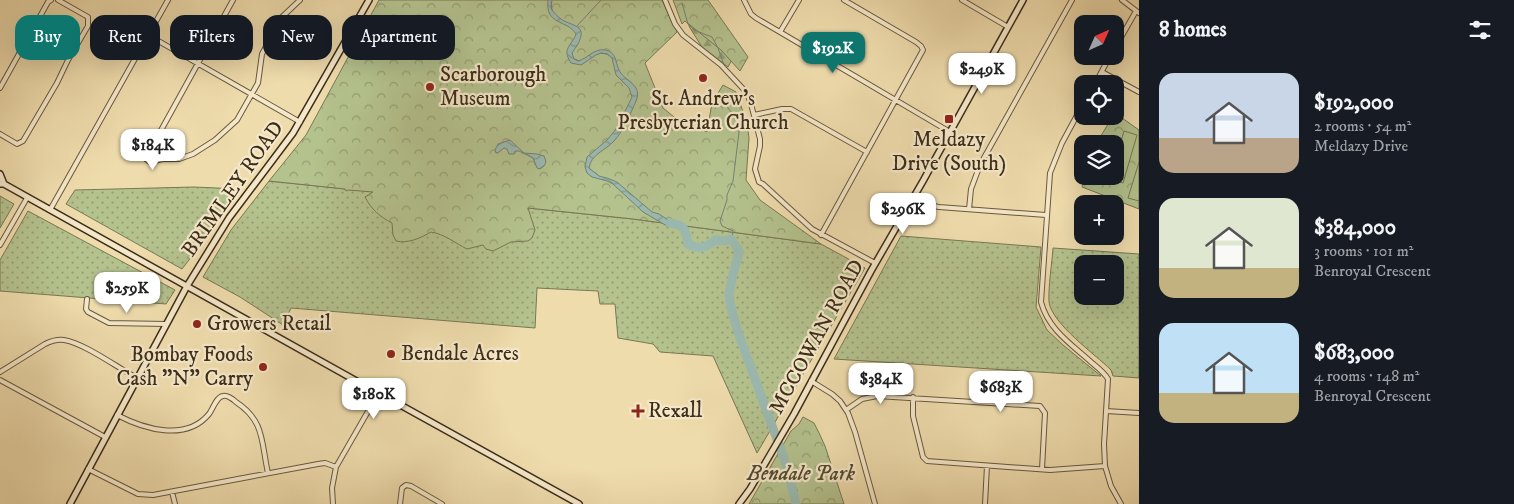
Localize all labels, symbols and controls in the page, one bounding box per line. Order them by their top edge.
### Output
chip: Buy [15,15,80,60]
chip: Rent [90,15,160,60]
chip: Filters [170,15,253,60]
chip: New [263,15,332,60]
chip: Apartment [342,15,455,60]
north arrow [1074,15,1124,65]
map controls [1074,15,1124,305]
icon: filters [1466,16,1494,44]
text: 8 homes [1159,17,1227,43]
pin: $192K [798,32,868,74]
text: $192K [812,38,854,58]
pin: $249K [947,52,1017,95]
text: $249K [959,59,1005,79]
place label: Scarborough Museum [440,62,546,112]
marker: St. Andrew's Presbyterian Church [697,72,709,84]
button: locate [1074,75,1124,125]
marker: Scarborough Museum [424,81,436,93]
place label: St. Andrew's Presbyterian Church [617,86,789,136]
text: $192,000 [1314,90,1394,116]
icon: home [1199,93,1259,153]
marker: Meldazy Drive (South) [943,113,955,125]
street label: BRIMLEY ROAD [176,116,290,262]
text: 2 rooms · 54 m² [1314,116,1411,136]
place label: Meldazy Drive (South) [892,127,1006,177]
pin: $184K [118,128,188,171]
text: $184K [131,135,175,155]
button: layers [1074,135,1124,185]
text: Meldazy Drive [1314,136,1408,156]
pin: $296K [868,192,938,235]
button: + [1074,195,1124,245]
text: $296K [881,199,925,219]
text: $384,000 [1314,215,1396,241]
icon: home [1199,218,1259,278]
text: 3 rooms · 101 m² [1314,241,1413,261]
street label: MCCOWAN ROAD [764,255,870,419]
button: − [1074,255,1124,305]
text: Benroyal Crescent [1314,261,1431,281]
pin: $259K [92,272,162,314]
text: $259K [105,278,149,298]
place label: Growers Retail [207,311,332,337]
marker: Growers Retail [191,318,203,330]
text: $683,000 [1314,340,1394,366]
place label: Bendale Acres [401,341,519,367]
place label: Bombay Foods Cash "N" Carry [117,342,254,392]
icon: home [1199,343,1259,403]
marker: Bendale Acres [385,348,397,360]
marker: Bombay Foods Cash "N" Carry [257,361,269,373]
pin: $384K [846,362,916,405]
text: 4 rooms · 148 m² [1314,366,1419,386]
text: $384K [859,369,903,389]
pin: $683K [966,370,1036,413]
text: $683K [980,377,1022,397]
pin: $180K [339,378,409,420]
text: $180K [353,384,395,404]
text: Benroyal Crescent [1314,386,1431,406]
place label: Rexall [648,398,703,424]
marker: Rexall [632,405,644,417]
park label: Bendale Park [746,461,855,487]

